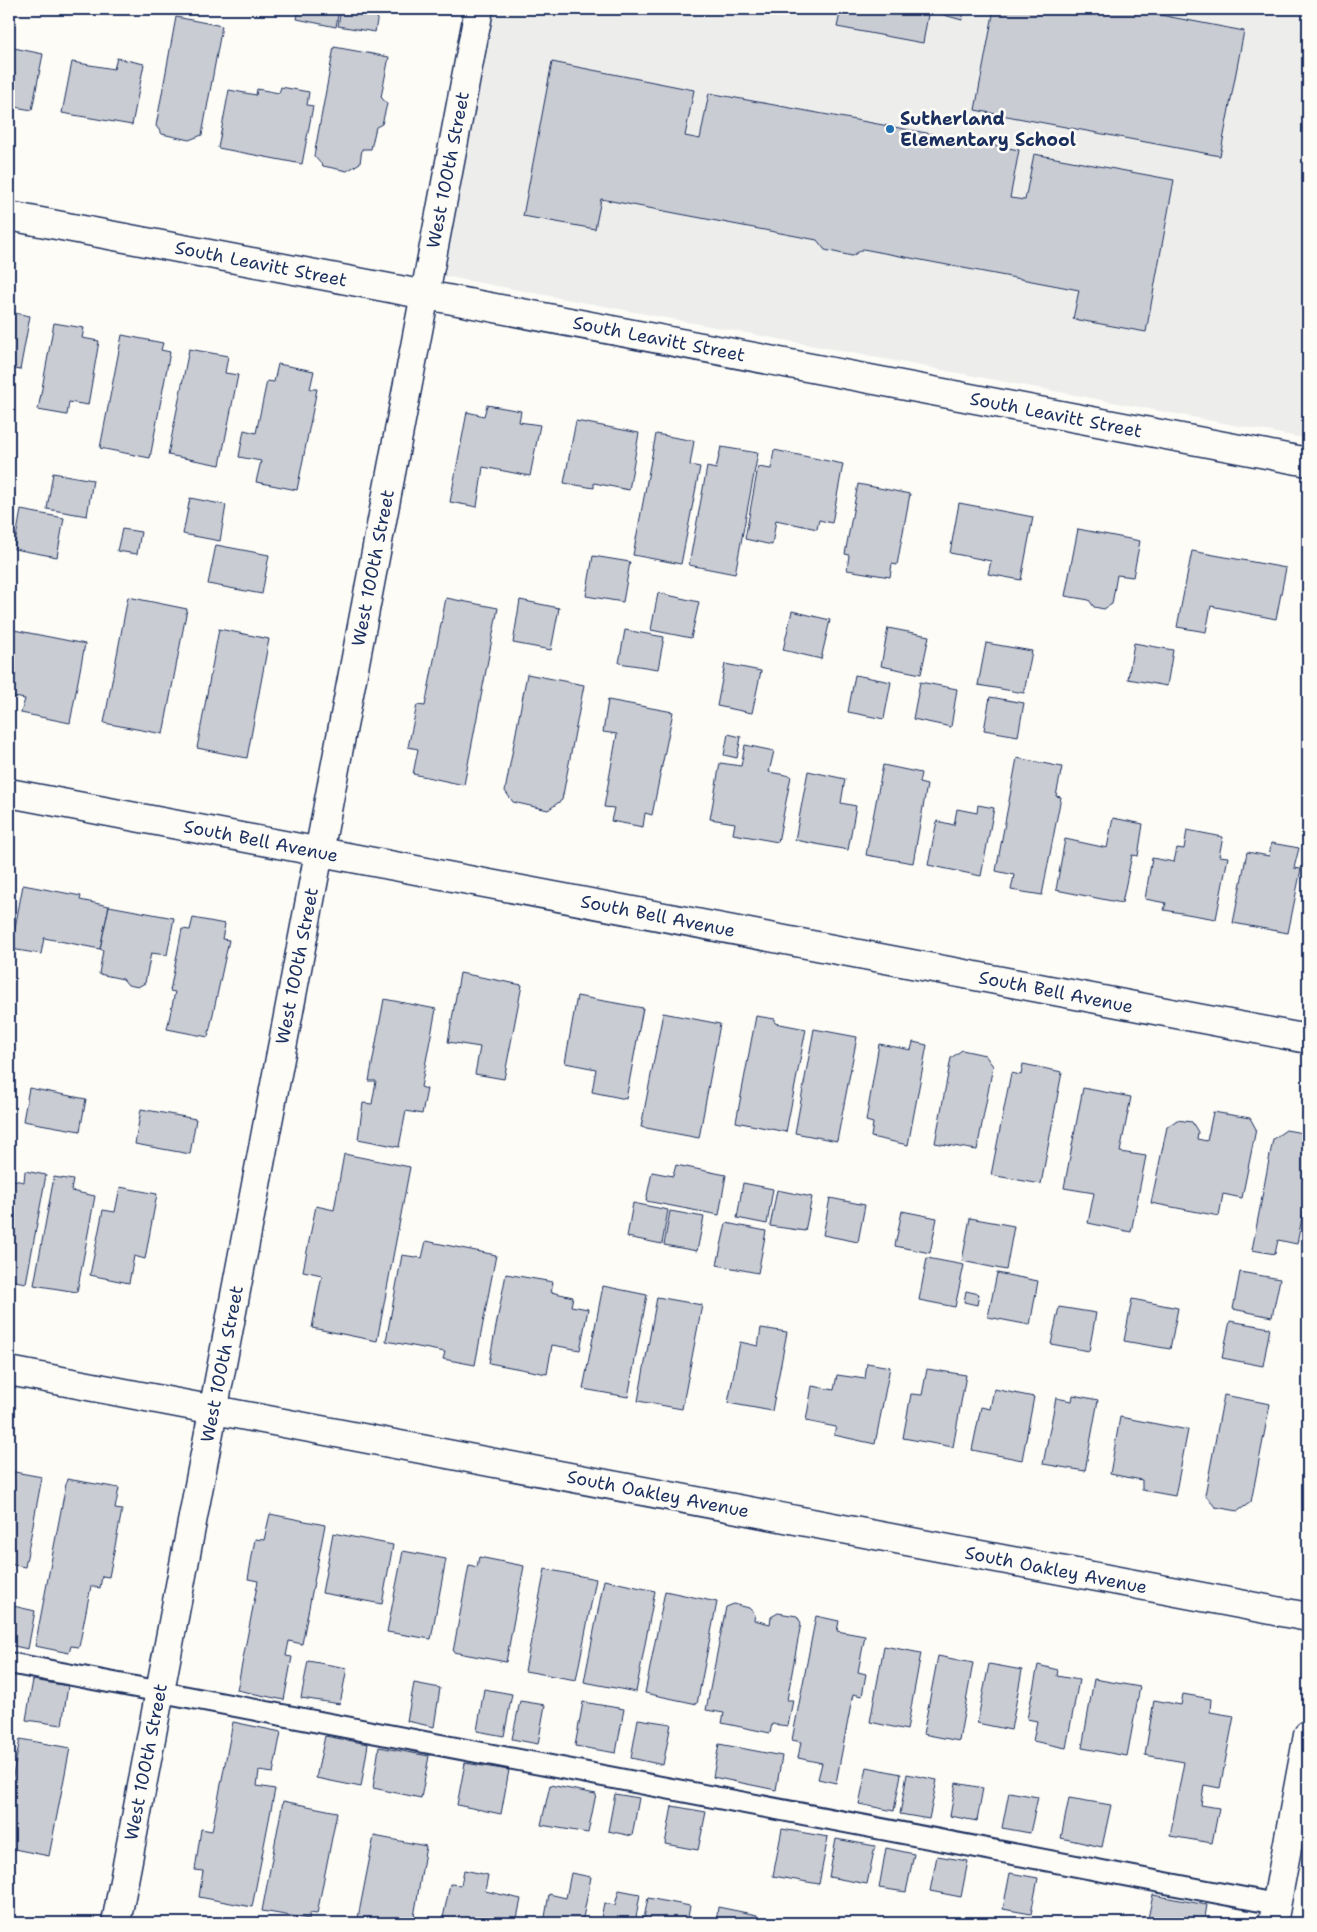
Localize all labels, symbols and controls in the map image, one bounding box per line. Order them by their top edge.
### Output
street label: West 100th Street [421,89,475,250]
place label: Sutherland Elementary School [900,107,1076,152]
marker: Sutherland Elementary School [884,123,896,135]
street label: South Leavitt Street [173,236,349,292]
street label: South Leavitt Street [571,311,747,367]
street label: South Leavitt Street [968,387,1144,443]
street label: West 100th Street [346,487,400,648]
street label: South Bell Avenue [182,814,340,868]
street label: West 100th Street [270,885,324,1046]
street label: South Bell Avenue [579,889,737,943]
street label: South Bell Avenue [977,965,1135,1019]
street label: West 100th Street [195,1283,249,1444]
street label: South Oakley Avenue [565,1465,751,1523]
street label: South Oakley Avenue [963,1541,1149,1599]
street label: West 100th Street [119,1681,173,1842]

